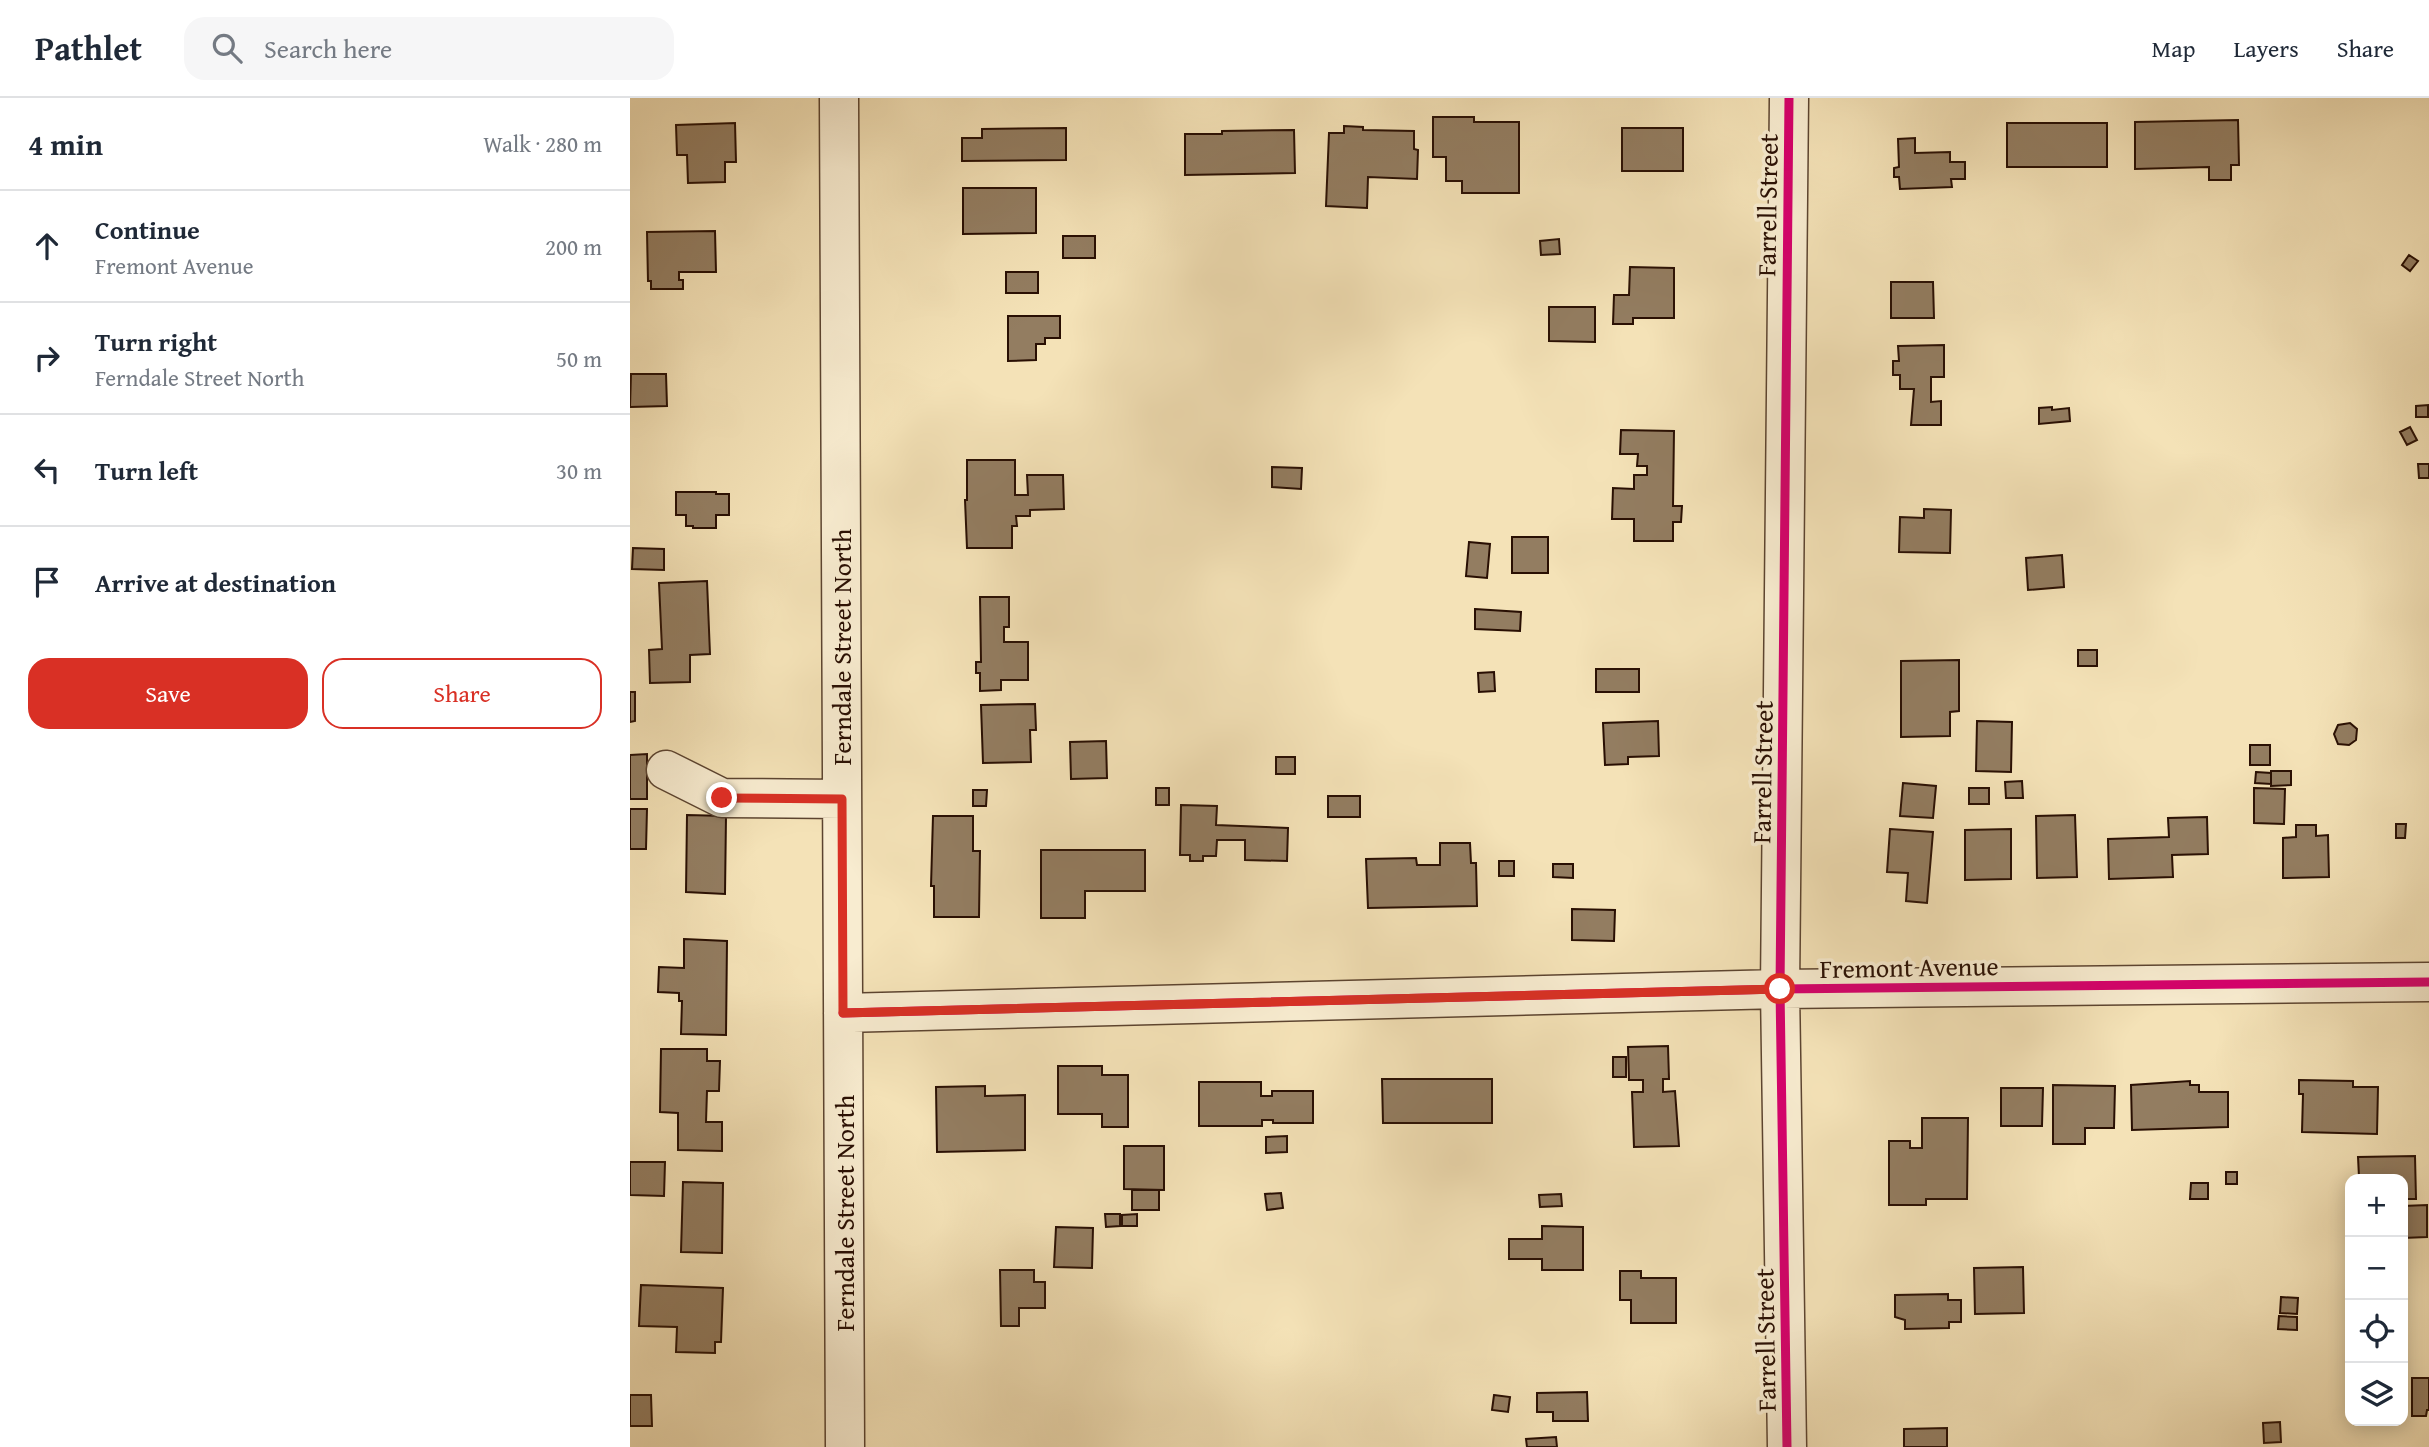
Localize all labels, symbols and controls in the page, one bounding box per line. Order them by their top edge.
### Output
search box [184,17,674,80]
text: Pathlet [35,24,142,72]
icon: search [208,29,246,67]
text: Search here [264,29,392,68]
text: Map [2152,31,2195,66]
text: Layers [2233,31,2299,66]
text: Share [2337,31,2394,66]
text: 4 min [28,122,103,166]
text: Walk · 280 m [483,127,602,160]
street label: Farrell Street [1746,133,1788,277]
text: Continue [95,210,200,249]
icon: ahead [28,227,66,265]
text: 200 m [545,230,602,263]
text: Fremont Avenue [95,249,253,282]
text: Turn right [95,322,217,361]
icon: right [28,339,66,377]
text: 50 m [556,342,602,375]
text: Ferndale Street North [95,361,305,394]
icon: left [28,451,66,489]
text: Turn left [95,451,198,490]
text: 30 m [556,454,602,487]
street label: Ferndale Street North [822,528,861,765]
icon: arrive [28,563,66,601]
text: Arrive at destination [95,563,336,602]
button: Save [28,658,308,729]
button: Share [322,658,602,729]
street label: Farrell Street [1741,700,1783,844]
route end [706,782,737,813]
street label: Fremont Avenue [1819,946,1999,988]
route start [1764,973,1795,1004]
street label: Ferndale Street North [825,1094,864,1331]
map controls [2345,1174,2408,1426]
button: + [2345,1174,2408,1237]
button: − [2345,1237,2408,1300]
street label: Farrell Street [1744,1268,1786,1412]
button: locate [2345,1300,2408,1363]
button: layers [2345,1363,2408,1426]

